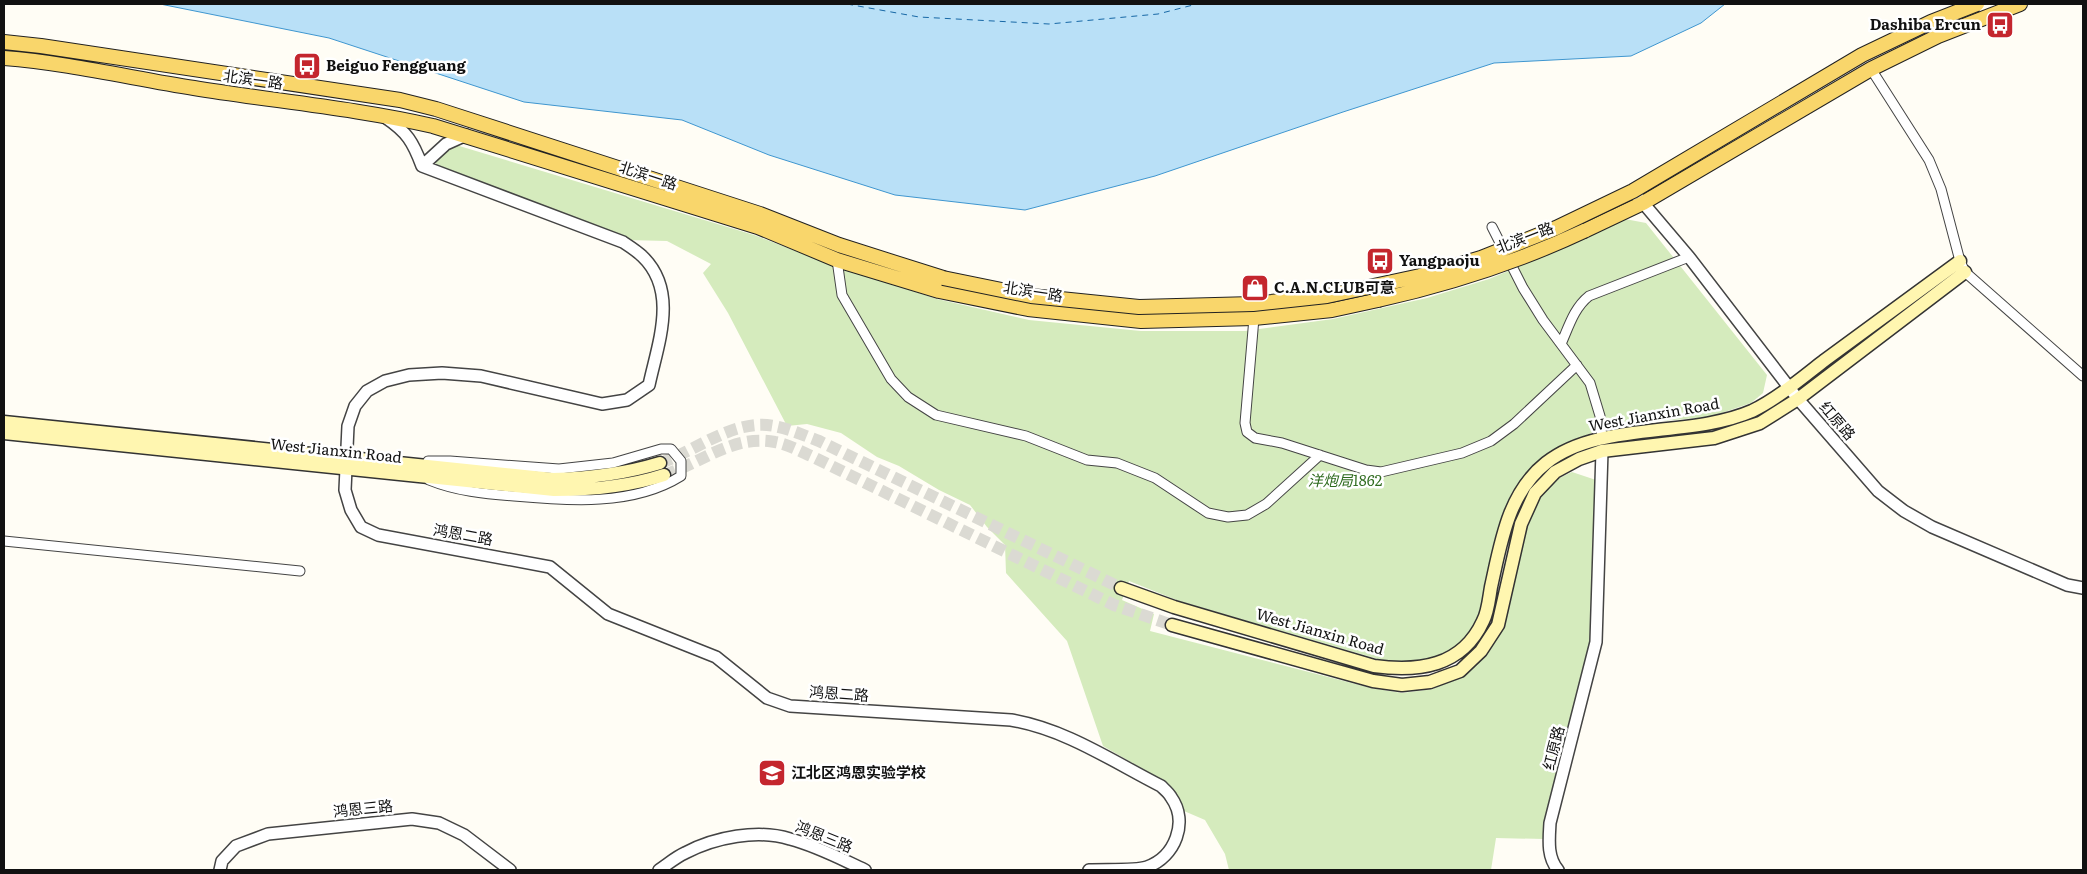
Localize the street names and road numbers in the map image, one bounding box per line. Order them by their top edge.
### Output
street label: 北滨一路 [222,63,285,94]
street label: 北滨一路 [616,154,681,195]
street label: 北滨一路 [1492,215,1557,258]
street label: 北滨一路 [1002,274,1065,307]
street label: West Jianxin Road [1587,391,1721,436]
street label: 红原路 [1815,395,1862,445]
street label: West Jianxin Road [269,431,403,468]
street label: 鸿恩二路 [432,517,495,550]
street label: West Jianxin Road [1254,601,1387,660]
street label: 鸿恩二路 [808,679,870,706]
street label: 红原路 [1536,723,1569,772]
street label: 鸿恩三路 [332,793,394,822]
street label: 鸿恩三路 [792,814,857,858]

